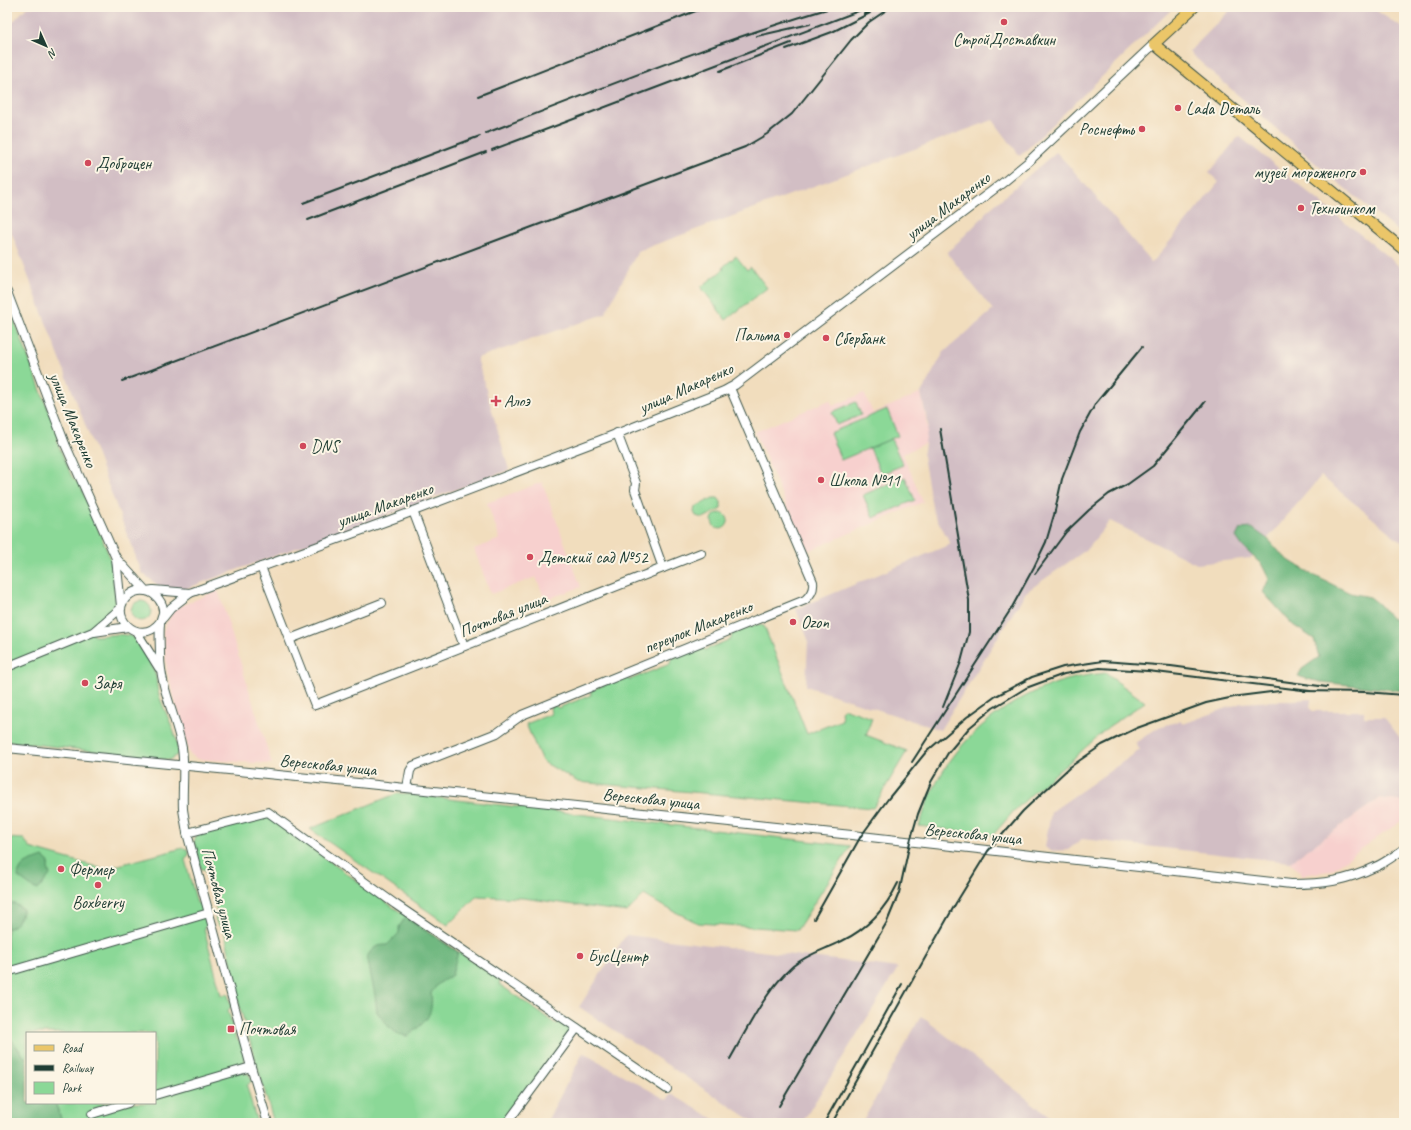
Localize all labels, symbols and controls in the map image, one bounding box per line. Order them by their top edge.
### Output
marker: СтройДоставкин [999,17,1009,27]
north arrow [26,26,66,66]
place label: СтройДоставкин [953,29,1056,50]
text: N [44,46,60,62]
place label: Lada Dеталь [1186,98,1261,119]
marker: Lada Dеталь [1173,103,1183,113]
place label: Роснефть [1079,119,1135,140]
marker: Роснефть [1137,124,1147,134]
place label: Доброцен [96,153,152,174]
marker: Доброцен [83,158,93,168]
place label: музей мороженого [1254,162,1357,184]
street label: улица Макаренко [901,167,995,245]
marker: музей мороженого [1358,167,1368,177]
place label: Техноинком [1309,198,1375,219]
marker: Техноинком [1296,203,1306,213]
place label: Пальма [735,325,780,346]
place label: Сбербанк [834,328,886,349]
marker: Пальма [782,330,792,340]
marker: Сбербанк [821,333,831,343]
street label: улица Макаренко [635,358,737,418]
street label: улица Макаренко [44,369,102,471]
place label: Алоэ [504,391,531,412]
marker: Алоэ [491,396,501,406]
place label: DNS [311,436,341,457]
marker: DNS [298,441,308,451]
place label: Школа №11 [829,470,901,491]
marker: Школа №11 [816,475,826,485]
street label: улица Макаренко [333,478,437,532]
place label: Детский сад №52 [538,547,649,568]
marker: Детский сад №52 [525,552,535,562]
street label: Почтовая улица [456,587,551,642]
street label: переулок Макаренко [641,595,757,658]
place label: Ozon [801,612,829,633]
marker: Ozon [788,617,798,627]
place label: Заря [93,673,123,694]
marker: Заря [80,678,90,688]
street label: Вересковая улица [279,749,379,781]
street label: Вересковая улица [602,783,702,815]
street label: Вересковая улица [924,818,1024,850]
street label: Почтовая улица [197,846,242,942]
place label: Фермер [69,859,115,880]
marker: Фермер [56,864,66,874]
marker: Boxberry [93,880,103,890]
place label: Boxberry [72,892,125,913]
place label: БусЦентр [588,946,649,967]
marker: БусЦентр [575,951,585,961]
place label: Почтовая [239,1019,296,1040]
marker: Почтовая [226,1024,236,1034]
legend [26,1032,156,1104]
text: Road [62,1040,84,1056]
text: Railway [62,1060,94,1076]
text: Park [62,1080,83,1096]

